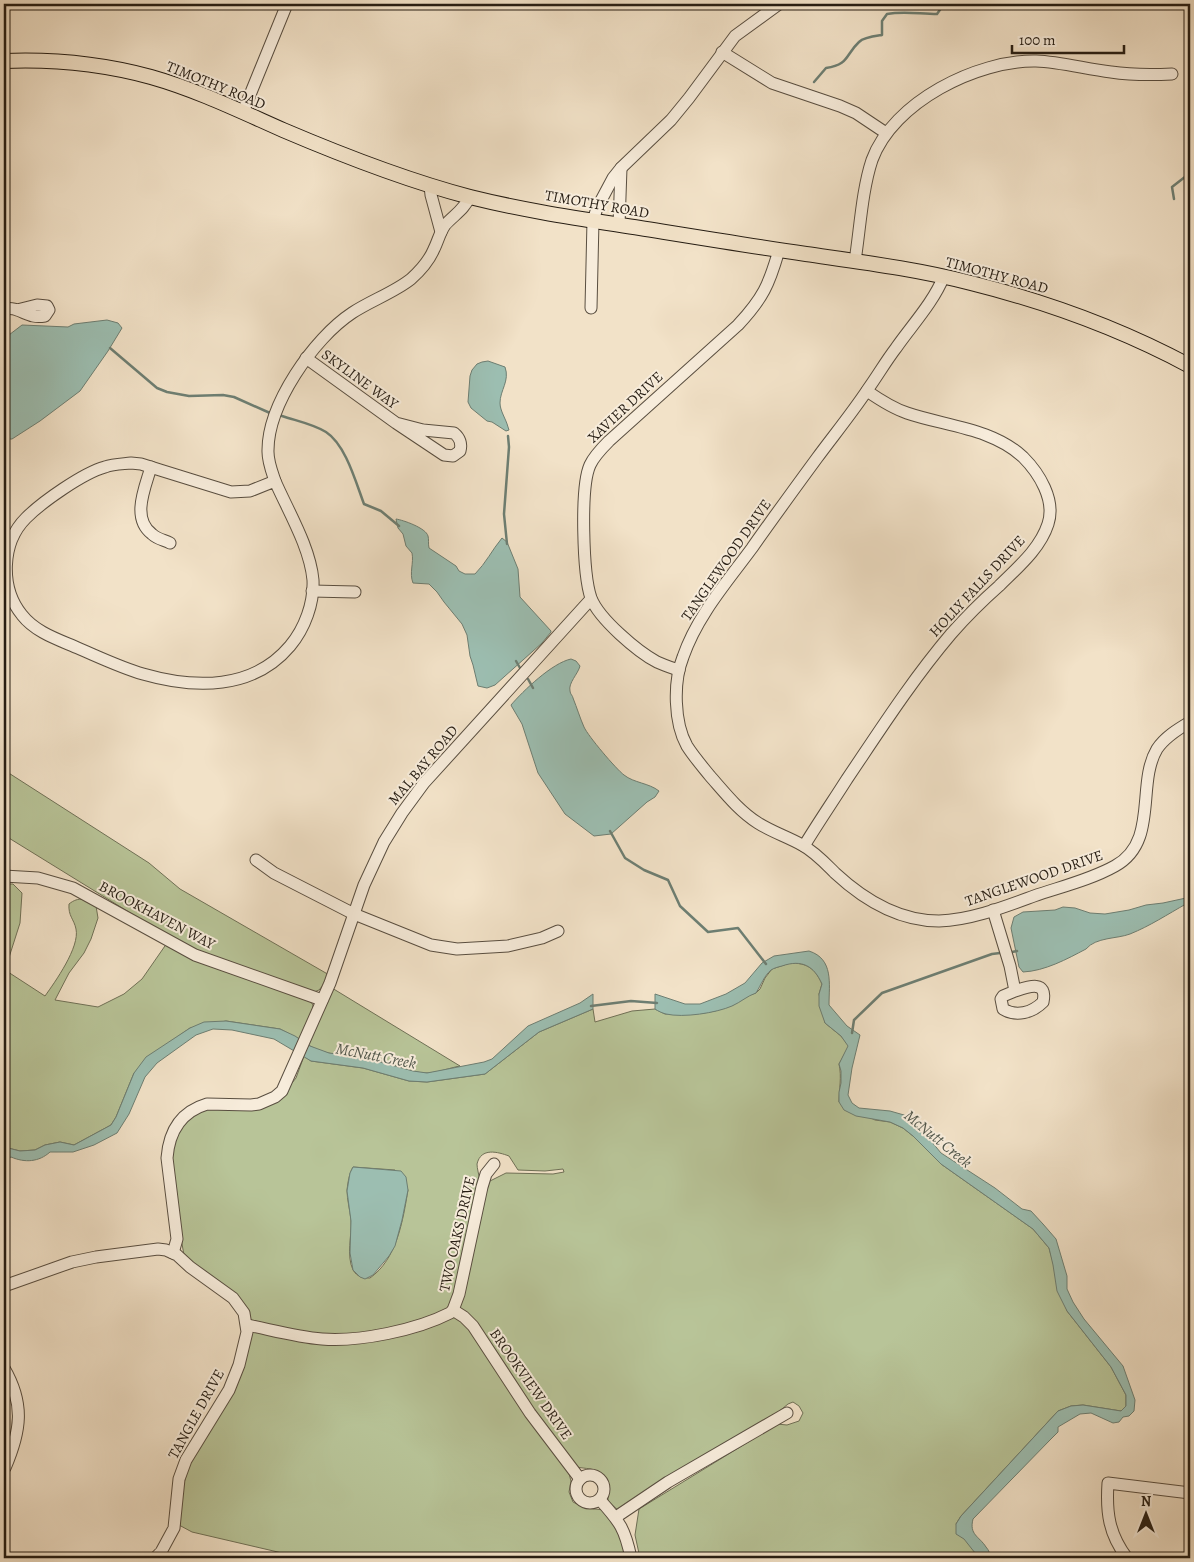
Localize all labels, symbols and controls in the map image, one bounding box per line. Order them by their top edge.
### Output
scale bar [1012,22,1124,54]
text: 100 m [1019,30,1056,50]
street label: TIMOTHY ROAD [163,56,269,114]
street label: TIMOTHY ROAD [543,185,651,223]
street label: TIMOTHY ROAD [943,252,1051,298]
street label: SKYLINE WAY [318,344,403,414]
street label: XAVIER DRIVE [583,367,667,447]
street label: TANGLEWOOD DRIVE [676,495,776,625]
street label: HOLLY FALLS DRIVE [925,531,1029,641]
street label: MAL BAY ROAD [384,721,462,809]
street label: TANGLEWOOD DRIVE [962,845,1106,911]
street label: BROOKHAVEN WAY [95,876,219,954]
water label: McNutt Creek [334,1037,418,1075]
water label: McNutt Creek [899,1105,977,1173]
street label: TWO OAKS DRIVE [434,1174,480,1294]
street label: BROOKVIEW DRIVE [485,1324,577,1444]
street label: TANGLE DRIVE [163,1366,229,1462]
north arrow [1122,1490,1172,1540]
text: N [1141,1492,1151,1511]

